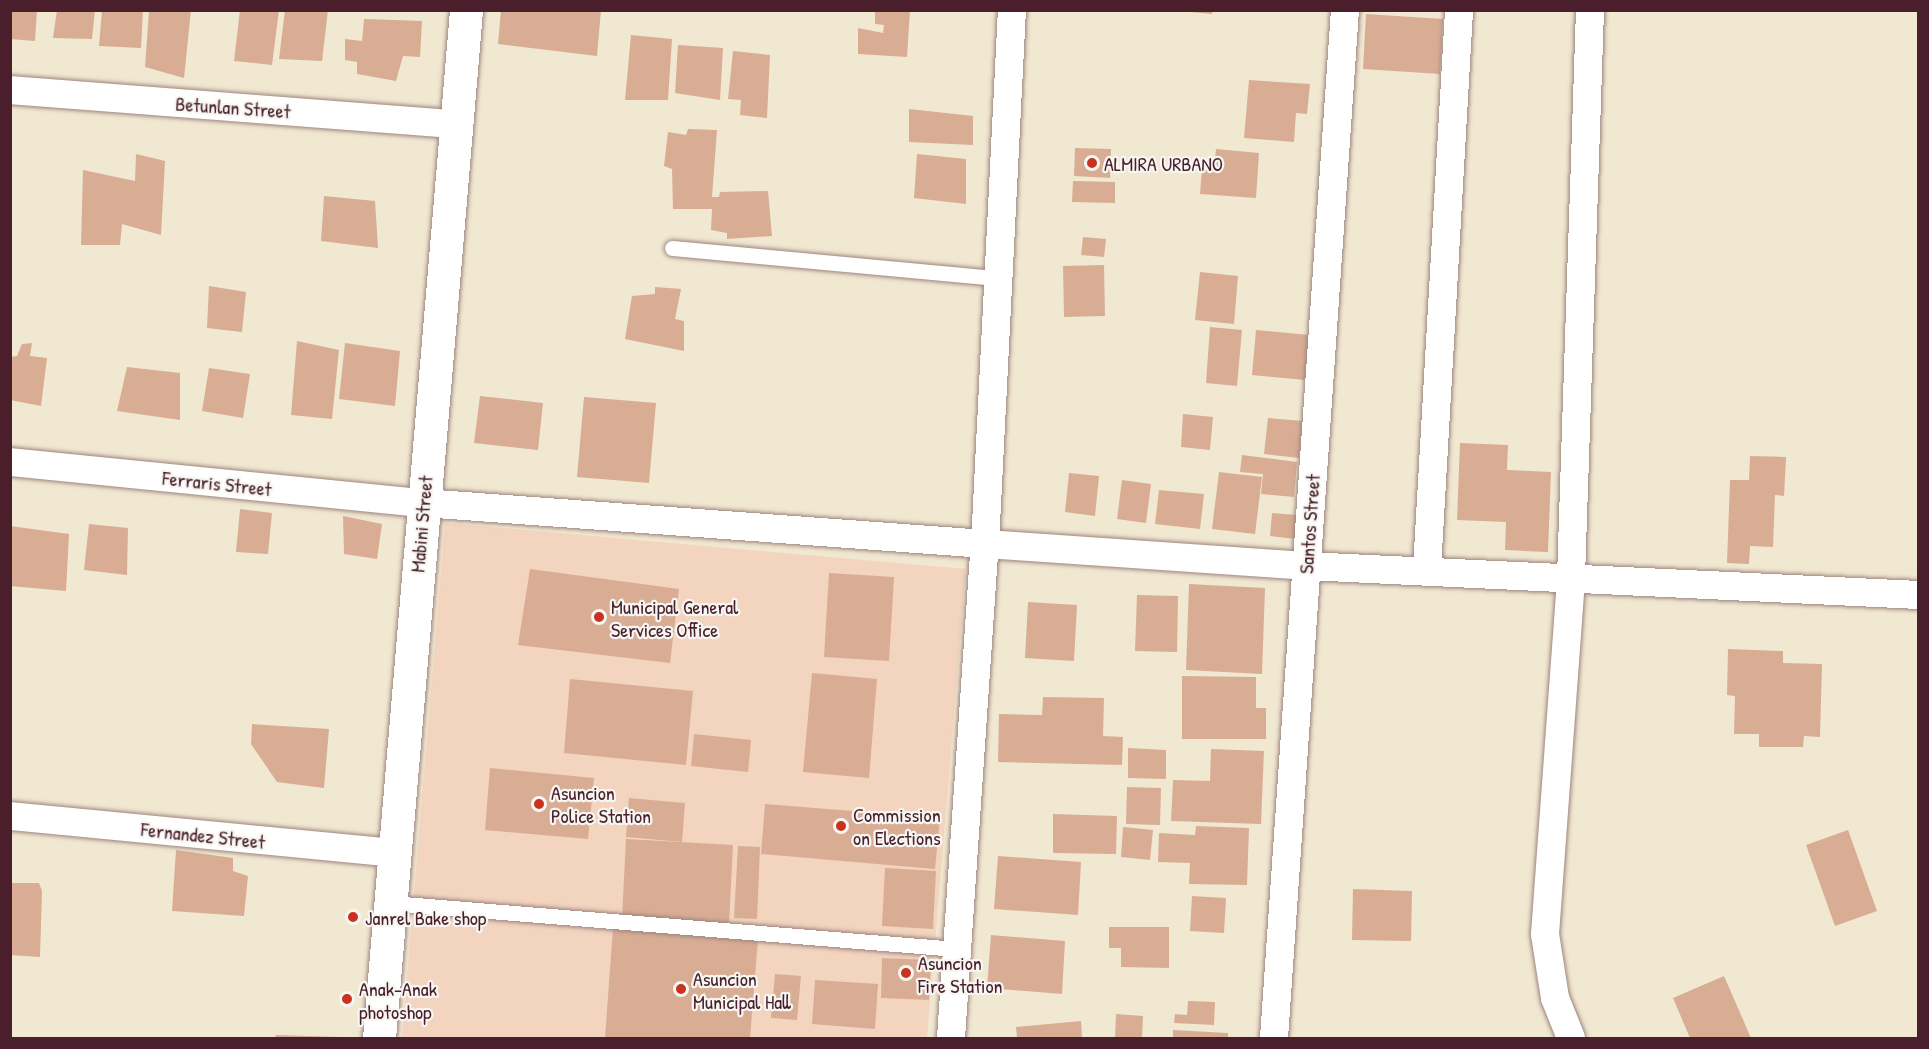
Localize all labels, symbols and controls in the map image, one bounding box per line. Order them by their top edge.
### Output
street label: Betunlan Street [175,91,291,123]
place label: ALMIRA URBANO [1104,151,1223,175]
marker: ALMIRA URBANO [1085,156,1099,170]
street label: Ferraris Street [161,465,273,501]
street label: Santos Street [1294,473,1324,575]
street label: Mabini Street [405,475,437,573]
place label: Municipal General Services Office [611,594,738,641]
marker: Municipal General Services Office [592,610,606,624]
place label: Asuncion Police Station [551,780,651,827]
marker: Asuncion Police Station [532,797,546,811]
place label: Commission on Elections [853,802,941,849]
street label: Fernandez Street [140,817,266,853]
marker: Commission on Elections [834,819,848,833]
place label: Janrel Bake shop [365,905,486,929]
marker: Janrel Bake shop [346,910,360,924]
place label: Asuncion Fire Station [918,950,1003,997]
place label: Asuncion Municipal Hall [693,966,791,1013]
marker: Asuncion Fire Station [899,966,913,980]
place label: Anak-Anak photoshop [359,976,437,1023]
marker: Asuncion Municipal Hall [674,982,688,996]
marker: Anak-Anak photoshop [340,992,354,1006]

